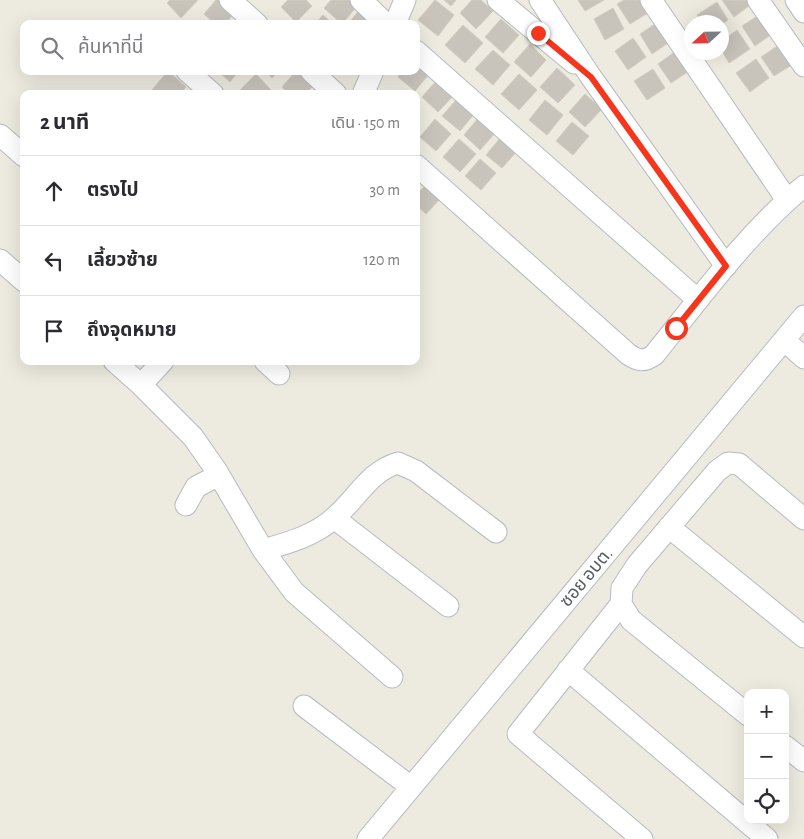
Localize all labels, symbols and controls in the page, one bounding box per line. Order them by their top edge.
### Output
north arrow [684,15,729,60]
search box [20,20,420,75]
route end [527,22,550,45]
icon: search [38,34,66,62]
text: ค้นหาที่นี่ [78,38,143,57]
text: 2 นาที [40,112,89,133]
text: เดิน · 150 m [331,115,400,131]
icon: ahead [40,177,68,205]
text: ตรงไป [87,181,139,200]
text: 30 m [370,182,400,198]
icon: left [40,247,68,275]
text: เลี้ยวซ้าย [87,251,158,270]
text: 120 m [363,252,400,268]
icon: arrive [40,317,68,345]
route start [665,317,688,340]
text: ถึงจุดหมาย [87,321,177,340]
street label: ซอย อบต. [557,545,616,611]
map controls [744,689,789,824]
button: + [744,689,789,734]
button: − [744,734,789,779]
button: locate [744,779,789,824]

